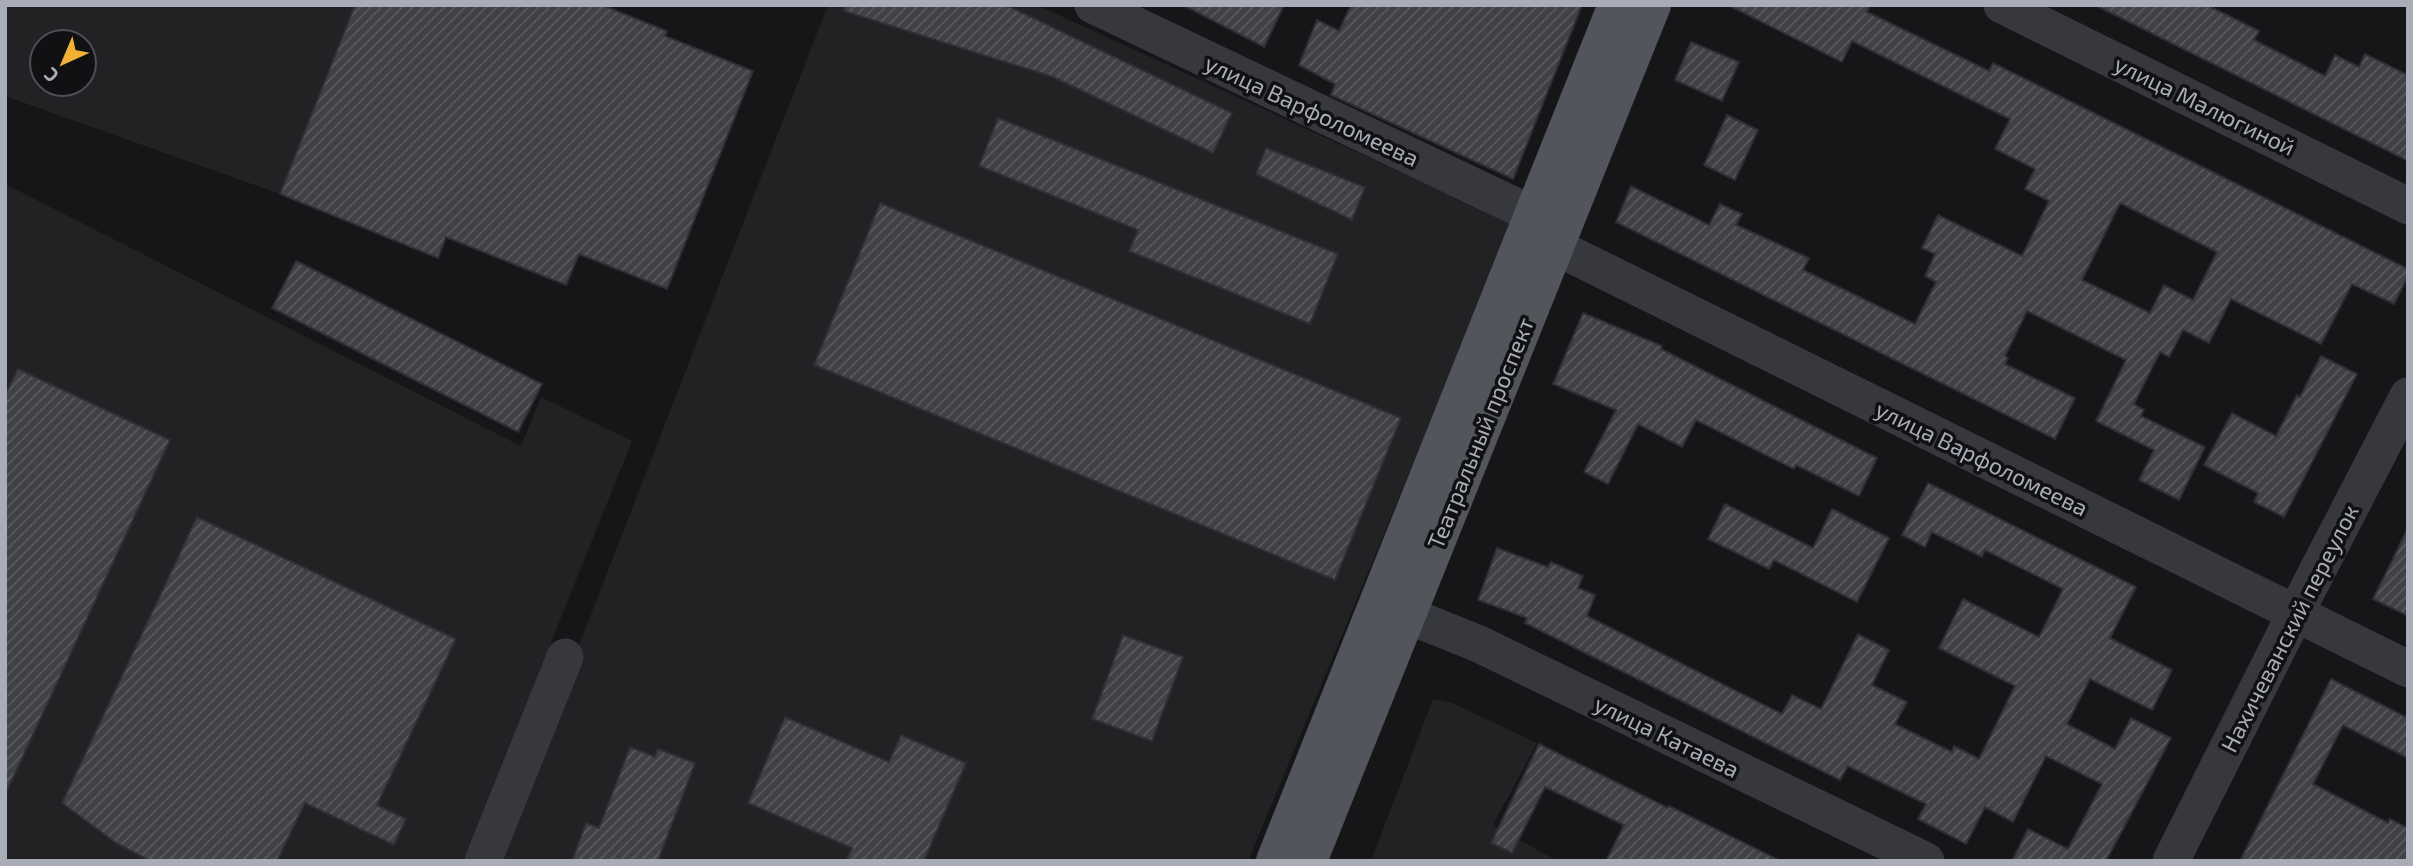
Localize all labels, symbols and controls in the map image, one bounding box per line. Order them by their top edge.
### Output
north arrow [28,28,98,98]
street label: улица Варфоломеева [1200,48,1423,173]
street label: улица Малюгиной [2110,49,2300,162]
text: С [39,63,63,88]
street label: Театральный проспект [1421,313,1539,553]
street label: улица Варфоломеева [1871,394,2093,522]
street label: Нахичеванский переулок [2214,499,2365,757]
street label: улица Катаева [1590,689,1744,784]

